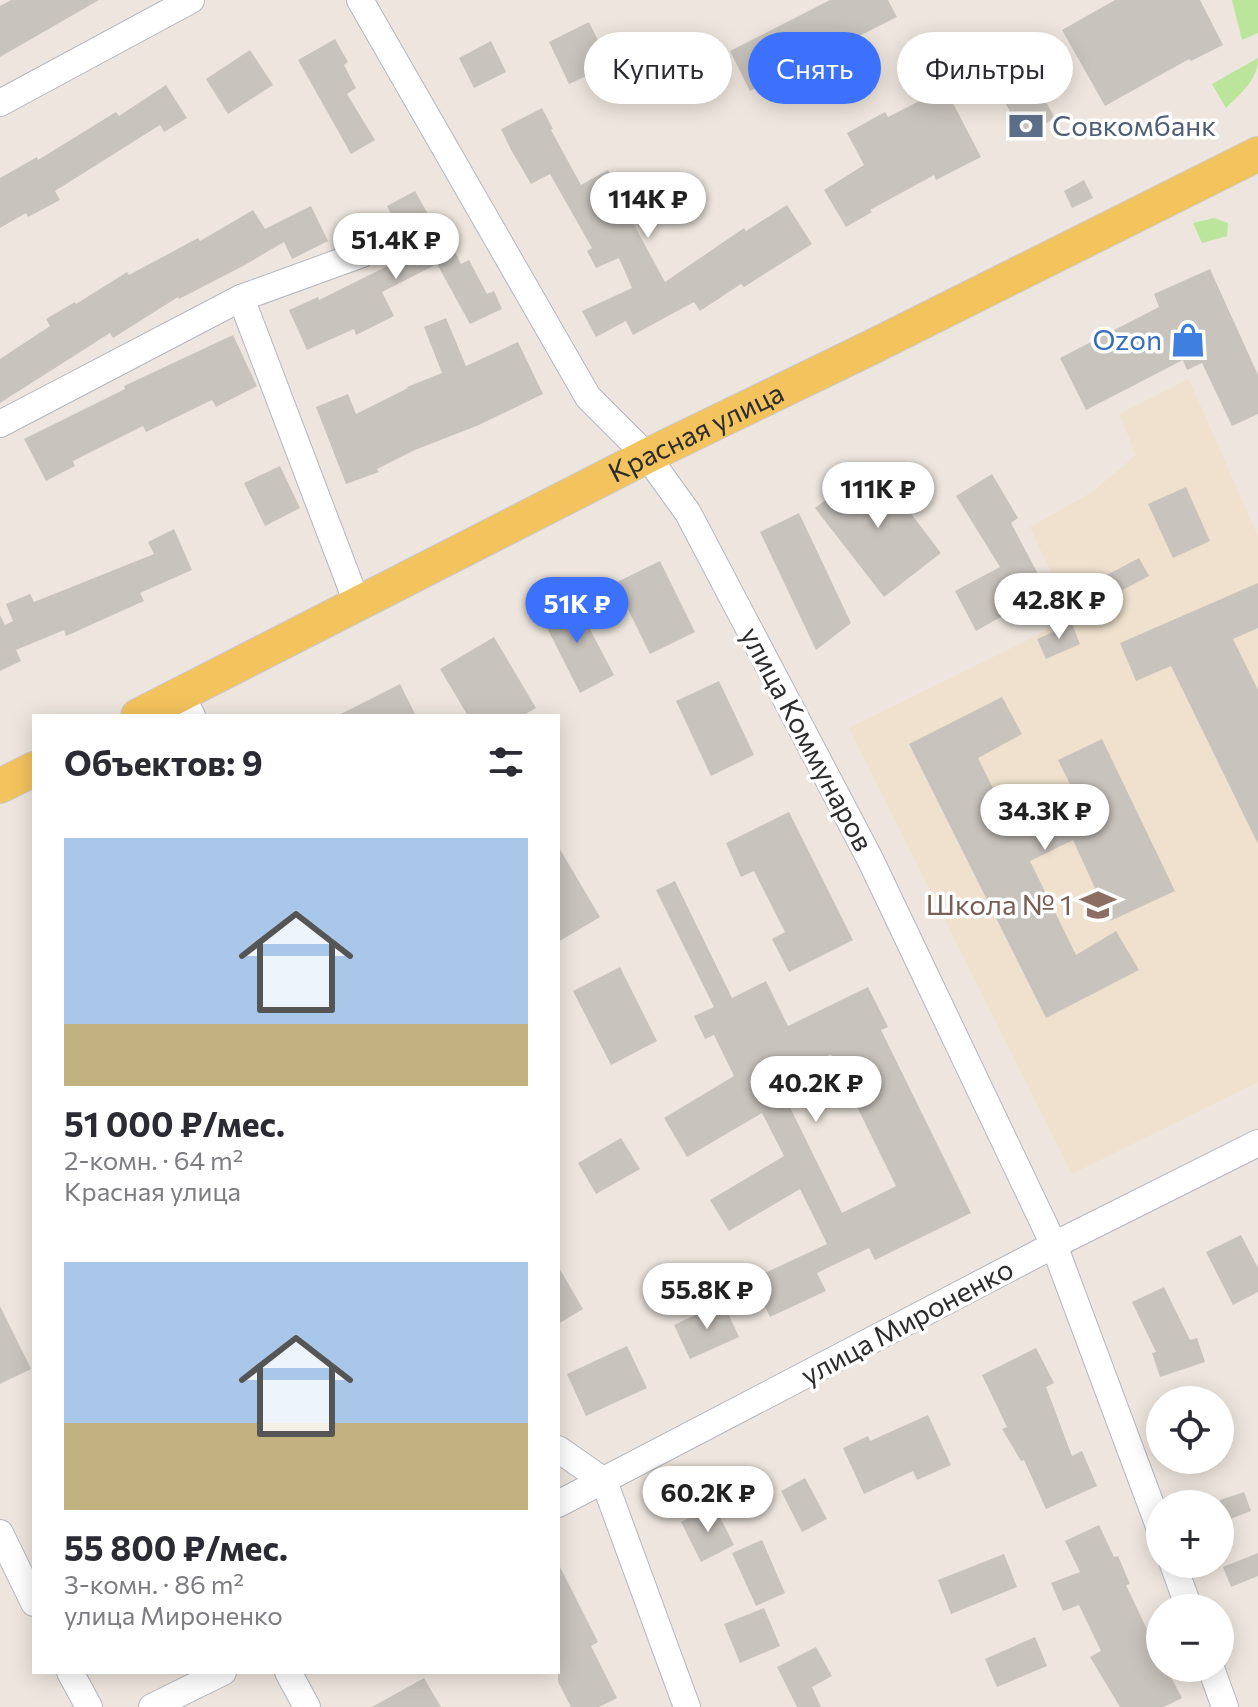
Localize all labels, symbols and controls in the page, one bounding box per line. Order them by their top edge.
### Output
chip: Купить [584,32,732,104]
chip: Снять [748,32,881,104]
chip: Фильтры [897,32,1073,104]
bank icon: Совкомбанк [1007,107,1045,145]
place label: Совкомбанк [1052,108,1216,142]
pin: 114K ₽ [583,172,713,240]
text: 114K ₽ [608,182,688,213]
pin: 51.4K ₽ [322,213,470,281]
text: 51.4K ₽ [351,223,441,254]
shop icon: Ozon [1169,321,1207,359]
place label: Ozon [1092,322,1162,356]
street label: Красная улица [602,374,789,489]
pin: 111K ₽ [813,462,943,530]
text: 111K ₽ [840,472,916,503]
pin: 42.8K ₽ [985,573,1133,641]
pin: 51K ₽ [521,577,633,645]
text: 42.8K ₽ [1012,583,1106,614]
text: 51K ₽ [543,587,611,618]
street label: улица Коммунаров [734,621,881,856]
icon: filters [484,740,528,784]
text: Объектов: 9 [64,741,263,783]
pin: 34.3K ₽ [971,784,1119,852]
text: 34.3K ₽ [998,794,1092,825]
school or university icon: Школа № 1 [1079,886,1117,924]
place label: Школа № 1 [926,887,1072,921]
icon: home [224,890,368,1034]
pin: 40.2K ₽ [742,1056,890,1124]
text: 40.2K ₽ [769,1066,863,1097]
text: 51 000 ₽/мес. [64,1102,285,1144]
text: 2-комн. · 64 m² [64,1144,243,1175]
text: Красная улица [64,1175,241,1206]
street label: улица Мироненко [795,1251,1019,1391]
pin: 55.8K ₽ [633,1263,781,1331]
text: 55.8K ₽ [661,1273,753,1304]
icon: home [224,1314,368,1458]
map controls [1146,1386,1234,1682]
button: locate [1146,1386,1234,1474]
pin: 60.2K ₽ [634,1466,782,1534]
text: 60.2K ₽ [661,1476,755,1507]
button: + [1146,1490,1234,1578]
text: 55 800 ₽/мес. [64,1526,288,1568]
text: 3-комн. · 86 m² [64,1568,244,1599]
button: − [1146,1594,1234,1682]
text: улица Мироненко [64,1599,283,1630]

